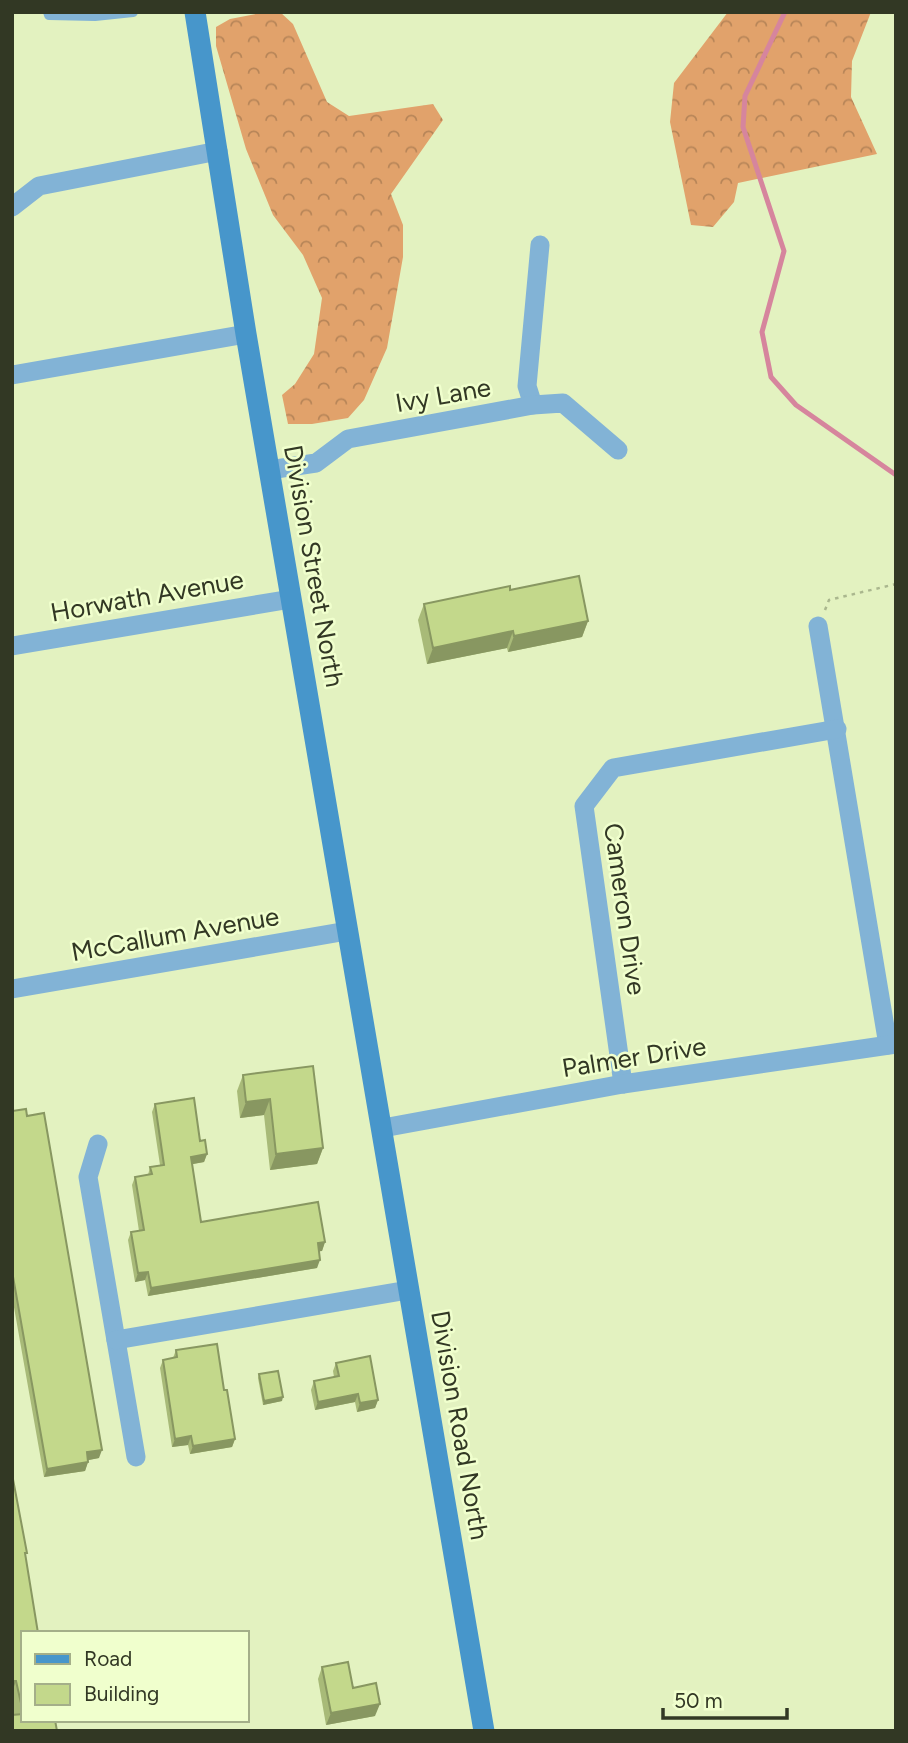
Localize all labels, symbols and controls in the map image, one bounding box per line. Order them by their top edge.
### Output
street label: Ivy Lane [393,371,493,419]
street label: Division Street North [277,442,351,690]
street label: Horwath Avenue [48,563,246,629]
street label: Cameron Drive [597,821,653,997]
street label: McCallum Avenue [69,900,281,968]
street label: Palmer Drive [560,1030,708,1084]
street label: Division Road North [424,1308,496,1542]
legend [21,1631,248,1722]
text: Road [84,1646,132,1671]
scale bar [663,1676,787,1720]
text: Building [84,1681,159,1706]
text: 50 m [674,1688,723,1713]

